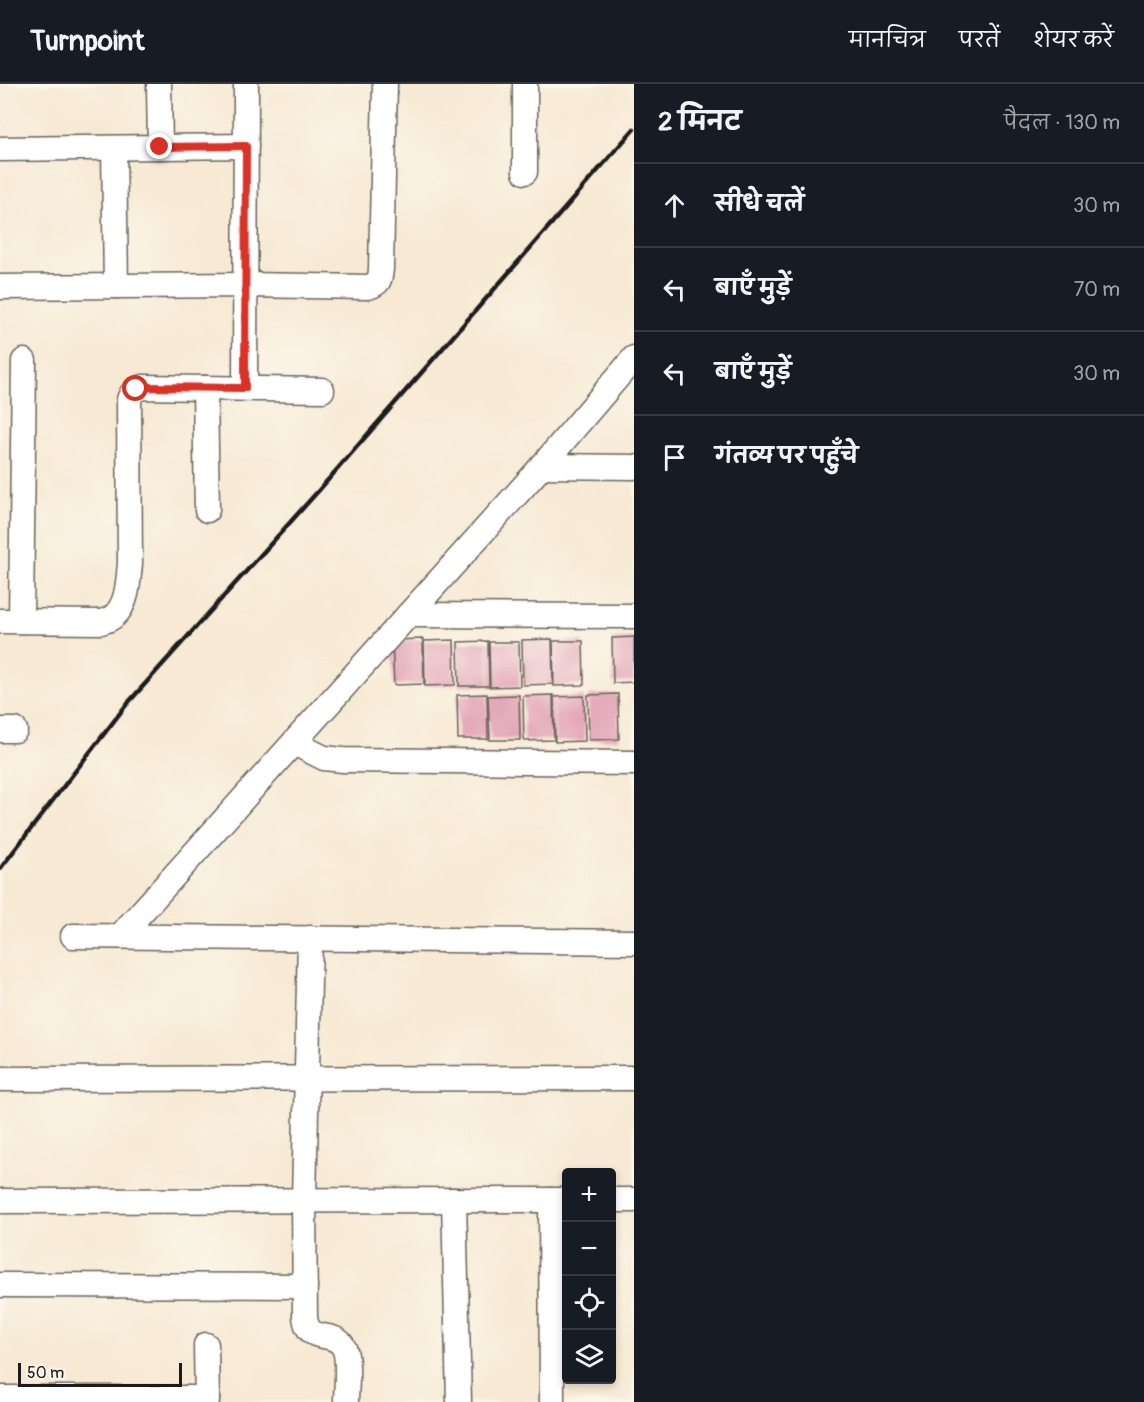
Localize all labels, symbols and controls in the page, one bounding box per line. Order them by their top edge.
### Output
text: Turnpoint [30,24,144,59]
text: मानचित्र [849,27,926,54]
text: परतें [959,27,1000,54]
text: शेयर करें [1033,27,1114,54]
text: 2 मिनट [658,106,741,138]
text: पैदल · 130 m [1004,110,1120,135]
route end [146,133,172,159]
icon: ahead [658,189,691,222]
text: सीधे चलें [715,190,804,218]
text: 30 m [1073,193,1120,218]
icon: left [658,273,691,306]
text: बाएँ मुड़ें [715,274,791,302]
text: 70 m [1074,277,1120,302]
icon: left [658,357,691,390]
text: बाएँ मुड़ें [715,358,791,386]
text: 30 m [1073,361,1120,386]
route start [122,375,148,401]
icon: arrive [658,441,691,474]
text: गंतव्य पर पहुँचे [715,442,858,470]
map controls [562,1168,616,1384]
button: + [562,1168,616,1222]
button: − [562,1222,616,1276]
button: locate [562,1276,616,1330]
button: layers [562,1330,616,1384]
scale bar [18,1360,182,1388]
text: 50 m [27,1363,64,1383]

